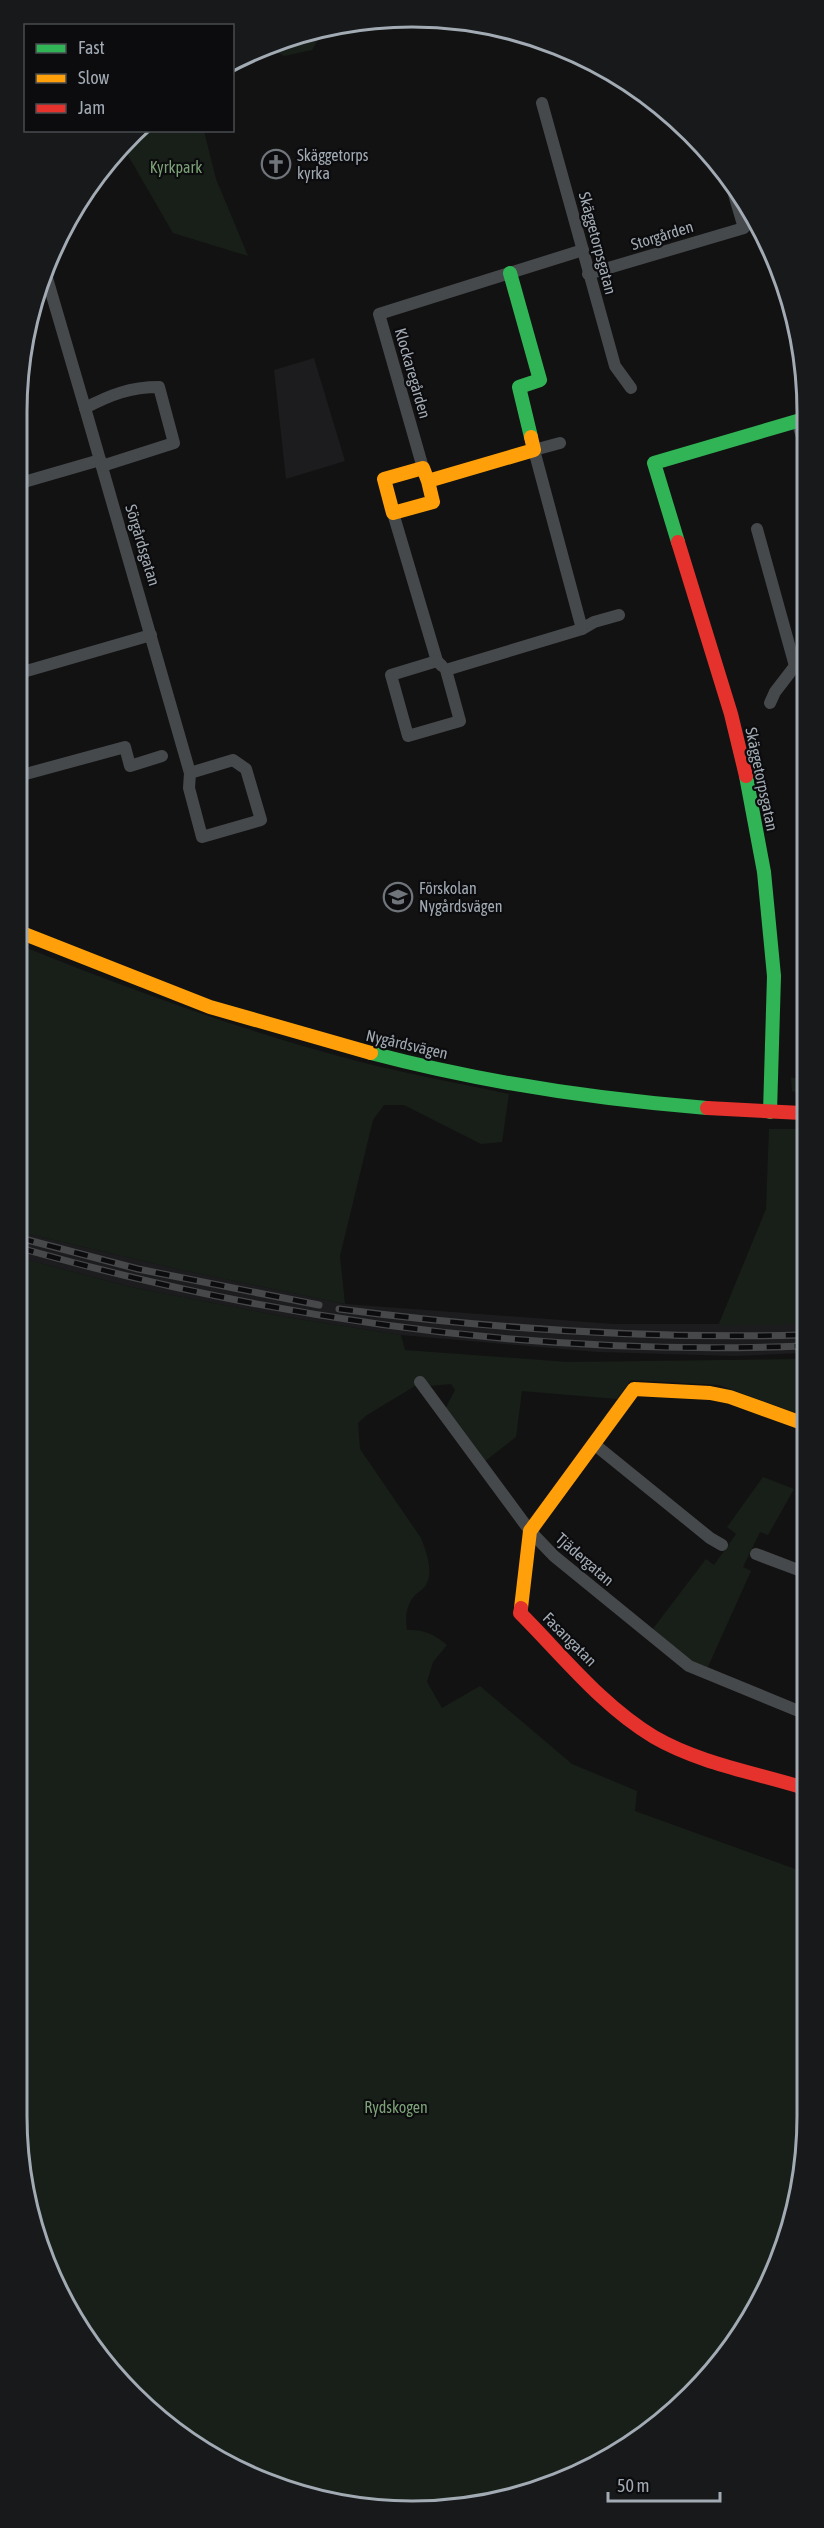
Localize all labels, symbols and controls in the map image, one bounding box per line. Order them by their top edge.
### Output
legend [24,24,234,132]
text: Fast [78,37,105,58]
text: Slow [78,67,109,88]
text: Jam [78,97,105,118]
place label: Skäggetorps kyrka [297,146,369,183]
church icon: Skäggetorps kyrka [260,148,292,180]
park label: Kyrkpark [150,158,202,177]
street label: Skäggetorpsgatan [575,190,620,296]
street label: Storgården [629,217,696,254]
street label: Klockaregården [391,326,434,421]
street label: Sörgårdsgatan [121,502,164,588]
street label: Skäggetorpsgatan [741,726,782,833]
place label: Förskolan Nygårdsvägen [419,879,502,916]
school or university icon: Förskolan Nygårdsvägen [382,881,414,913]
street label: Nygårdsvägen [364,1026,450,1063]
street label: Tjädergatan [552,1529,618,1590]
street label: Fasangatan [539,1609,600,1670]
park label: Rydskogen [364,2098,428,2117]
scale bar [608,2465,720,2503]
text: 50 m [617,2475,649,2496]

